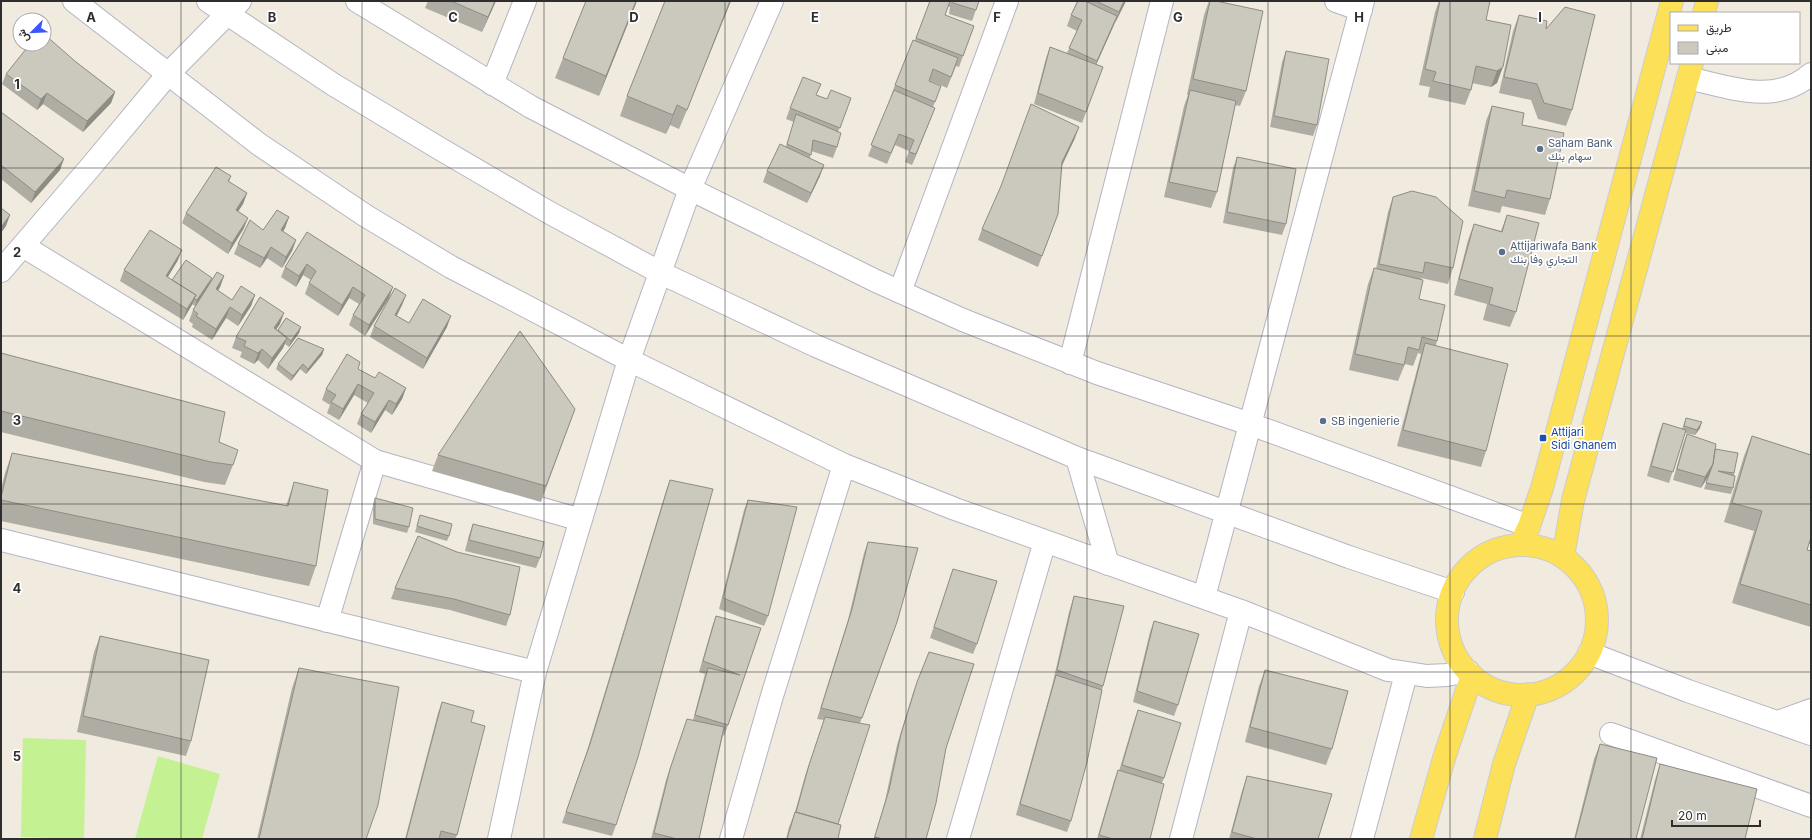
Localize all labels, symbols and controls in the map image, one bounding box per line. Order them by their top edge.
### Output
text: A [86,9,96,25]
text: B [268,9,277,25]
text: C [448,9,458,25]
text: D [629,9,639,25]
text: E [811,9,819,25]
text: F [993,9,1001,25]
text: G [1173,9,1183,25]
text: H [1354,9,1364,25]
text: I [1538,9,1542,25]
north arrow [12,12,52,52]
legend [1670,12,1800,64]
text: طريق [1706,20,1732,36]
text: ش [14,27,32,45]
text: مبنى [1706,40,1728,56]
text: 1 [14,76,20,92]
place label: Saham Bank سهام بنك [1548,136,1613,164]
marker: Saham Bank سهام بنك [1535,144,1545,154]
place label: Attijariwafa Bank التجاري وفا بنك [1510,239,1597,269]
text: 2 [13,244,21,260]
marker: Attijariwafa Bank التجاري وفا بنك [1497,247,1507,257]
text: 3 [13,412,21,428]
place label: SB ingenierie [1331,414,1400,428]
marker: SB ingenierie [1318,416,1328,426]
place label: Attijari Sidi Ghanem [1551,425,1617,452]
marker: Attijari Sidi Ghanem [1538,433,1548,443]
text: 4 [13,580,22,596]
text: 5 [13,748,21,764]
scale bar [1672,802,1760,828]
text: 20 m [1678,808,1707,823]

